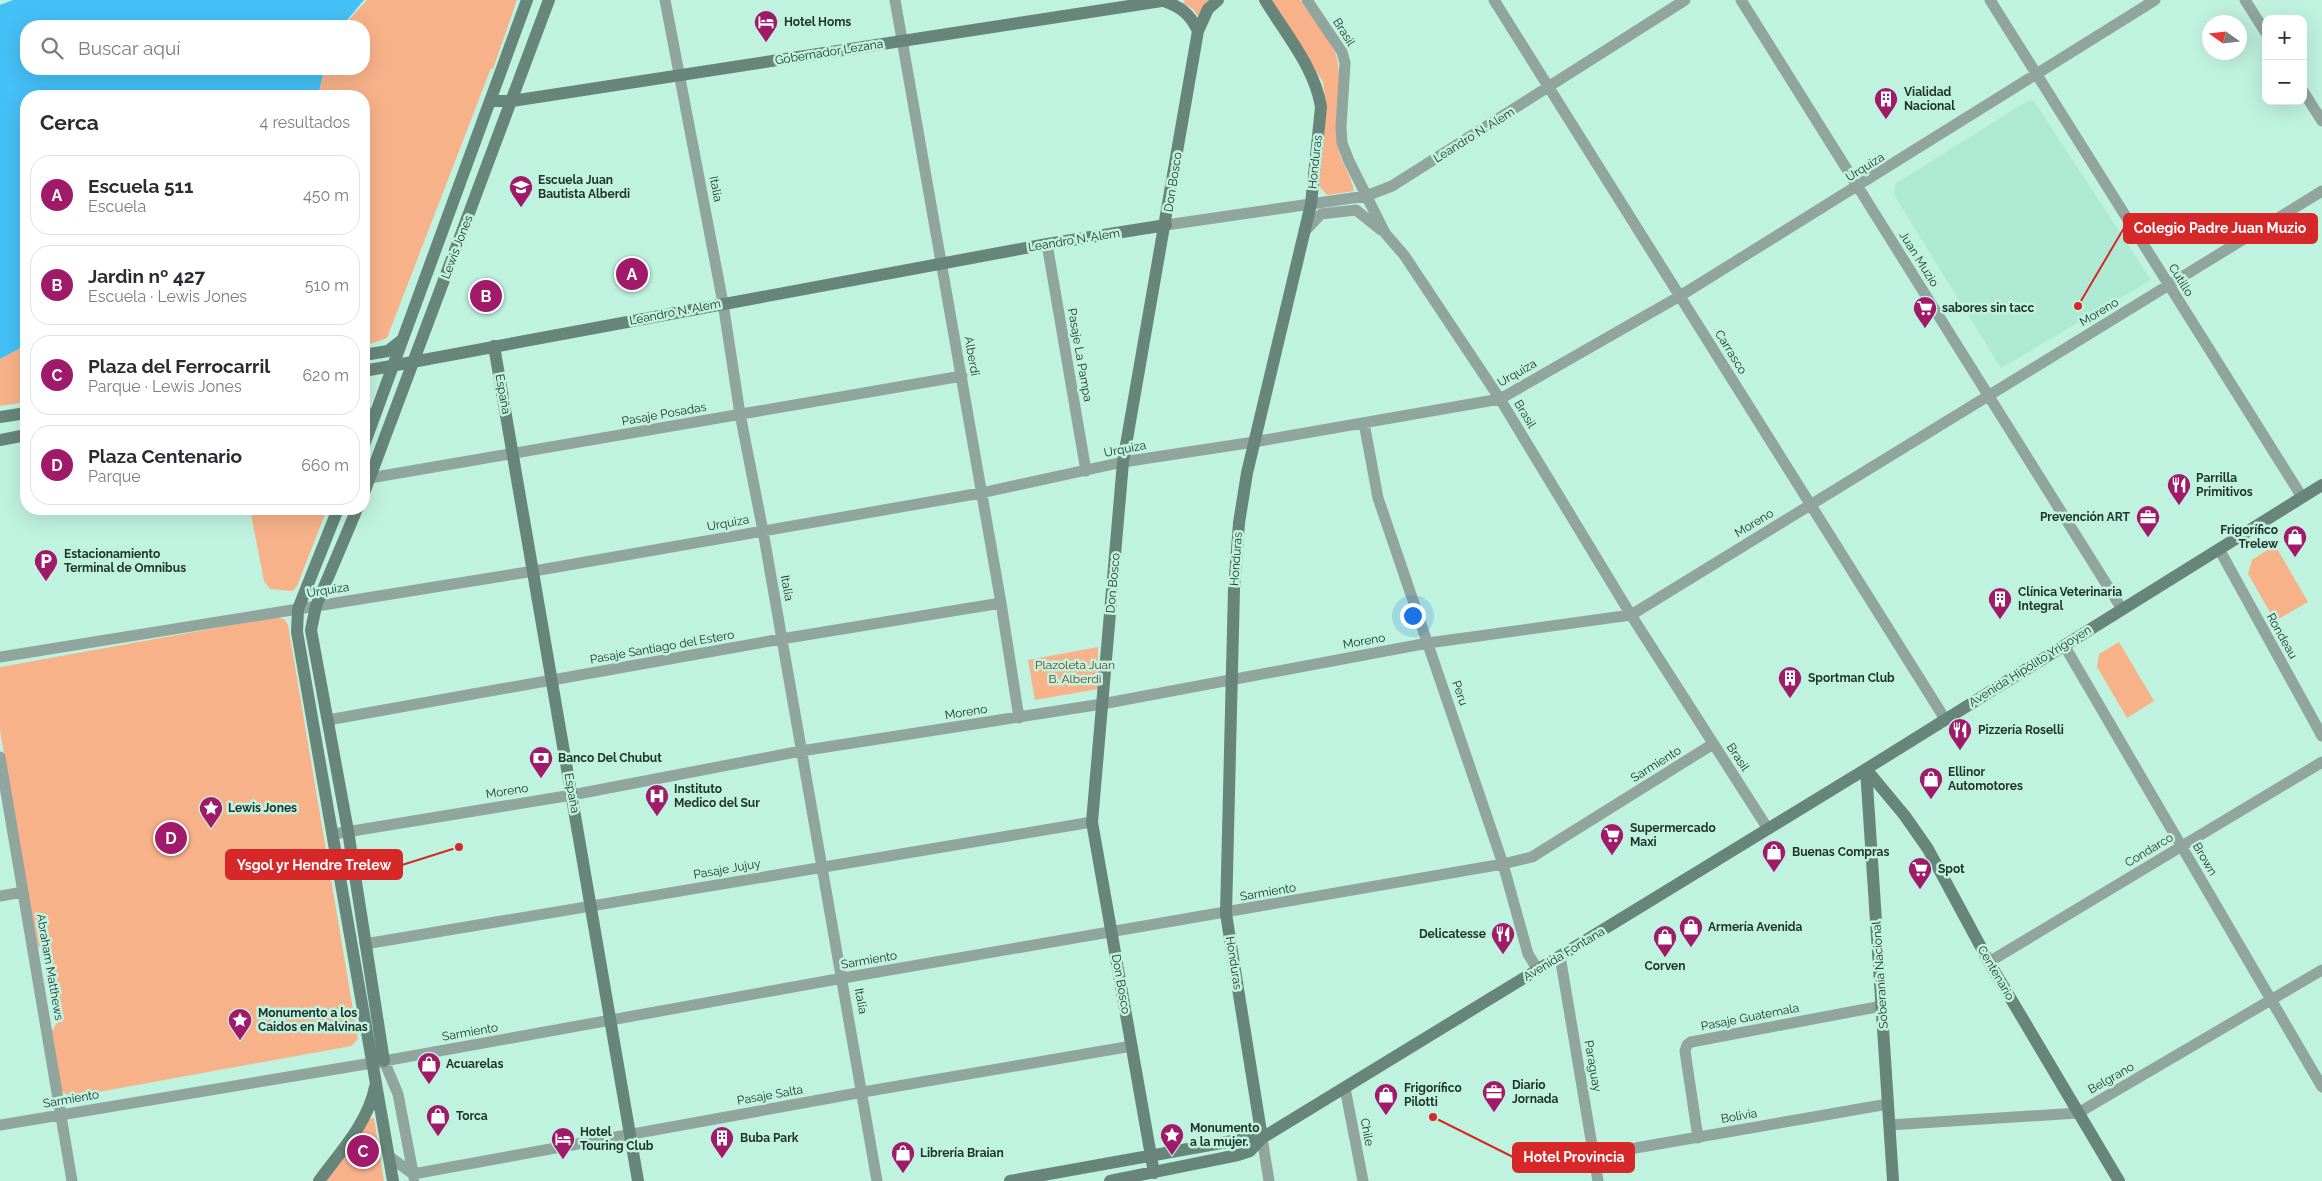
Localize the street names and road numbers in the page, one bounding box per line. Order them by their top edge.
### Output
street label: Brasil [1330,15,1358,49]
street label: Gobernador Lezana [774,37,884,67]
street label: Leandro N. Alem [1431,104,1517,166]
street label: Honduras [1305,134,1325,190]
street label: Urquiza [1843,150,1887,184]
street label: Don Bosco [1161,151,1185,213]
street label: Italia [707,175,725,203]
street label: Lewis Jones [438,213,476,281]
street label: Leandro N. Alem [1027,226,1121,254]
street label: Juan Muzio [1896,229,1942,289]
street label: Cutillo [2166,261,2196,299]
street label: Moreno [2077,295,2121,329]
street label: Leandro N. Alem [628,296,722,328]
street label: Pasaje La Pampa [1065,307,1095,403]
street label: Carrasco [1712,327,1750,377]
street label: Alberdi [962,335,982,377]
street label: Urquiza [1495,356,1539,390]
street label: España [493,373,513,415]
street label: Brasil [1511,397,1539,431]
street label: Pasaje Posadas [621,400,708,428]
street label: Urquiza [1103,438,1147,460]
street label: Moreno [1732,506,1776,540]
street label: Urquiza [706,512,750,534]
street label: Honduras [1227,531,1245,586]
street label: Don Bosco [1103,552,1123,614]
street label: Italia [778,574,796,602]
street label: Urquiza [306,580,350,600]
street label: Rondeau [2264,611,2300,661]
street label: Avenida Hipólito Yrigoyen [1966,623,2094,709]
street label: Pasaje Santiago del Estero [589,627,735,667]
street label: Moreno [1342,630,1386,652]
street label: Peru [1449,679,1471,707]
street label: Moreno [944,702,988,722]
street label: Brasil [1724,740,1753,774]
street label: Sarmiento [1628,743,1684,785]
street label: España [562,772,582,814]
street label: Moreno [485,781,529,801]
street label: Condarco [2122,830,2176,870]
street label: Brown [2190,840,2220,878]
street label: Pasaje Jujuy [692,856,762,882]
street label: Sarmiento [1239,880,1297,904]
street label: Abraham Matthews [34,913,66,1022]
street label: Soberanía Nacional [1869,920,1891,1029]
street label: Avenida Fontana [1521,924,1607,984]
street label: Honduras [1223,935,1245,991]
street label: Centenario [1975,943,2017,1003]
street label: Sarmiento [840,948,898,972]
street label: Don Bosco [1109,953,1133,1015]
street label: Italia [852,987,870,1015]
street label: Pasaje Guatemala [1700,1001,1800,1033]
street label: Sarmiento [441,1020,499,1044]
street label: Paraguay [1582,1039,1604,1093]
street label: Belgrano [2086,1059,2136,1097]
street label: Pasaje Salta [736,1082,804,1108]
street label: Sarmiento [42,1087,100,1111]
street label: Bolivia [1720,1106,1758,1126]
street label: Chile [1357,1117,1377,1147]

